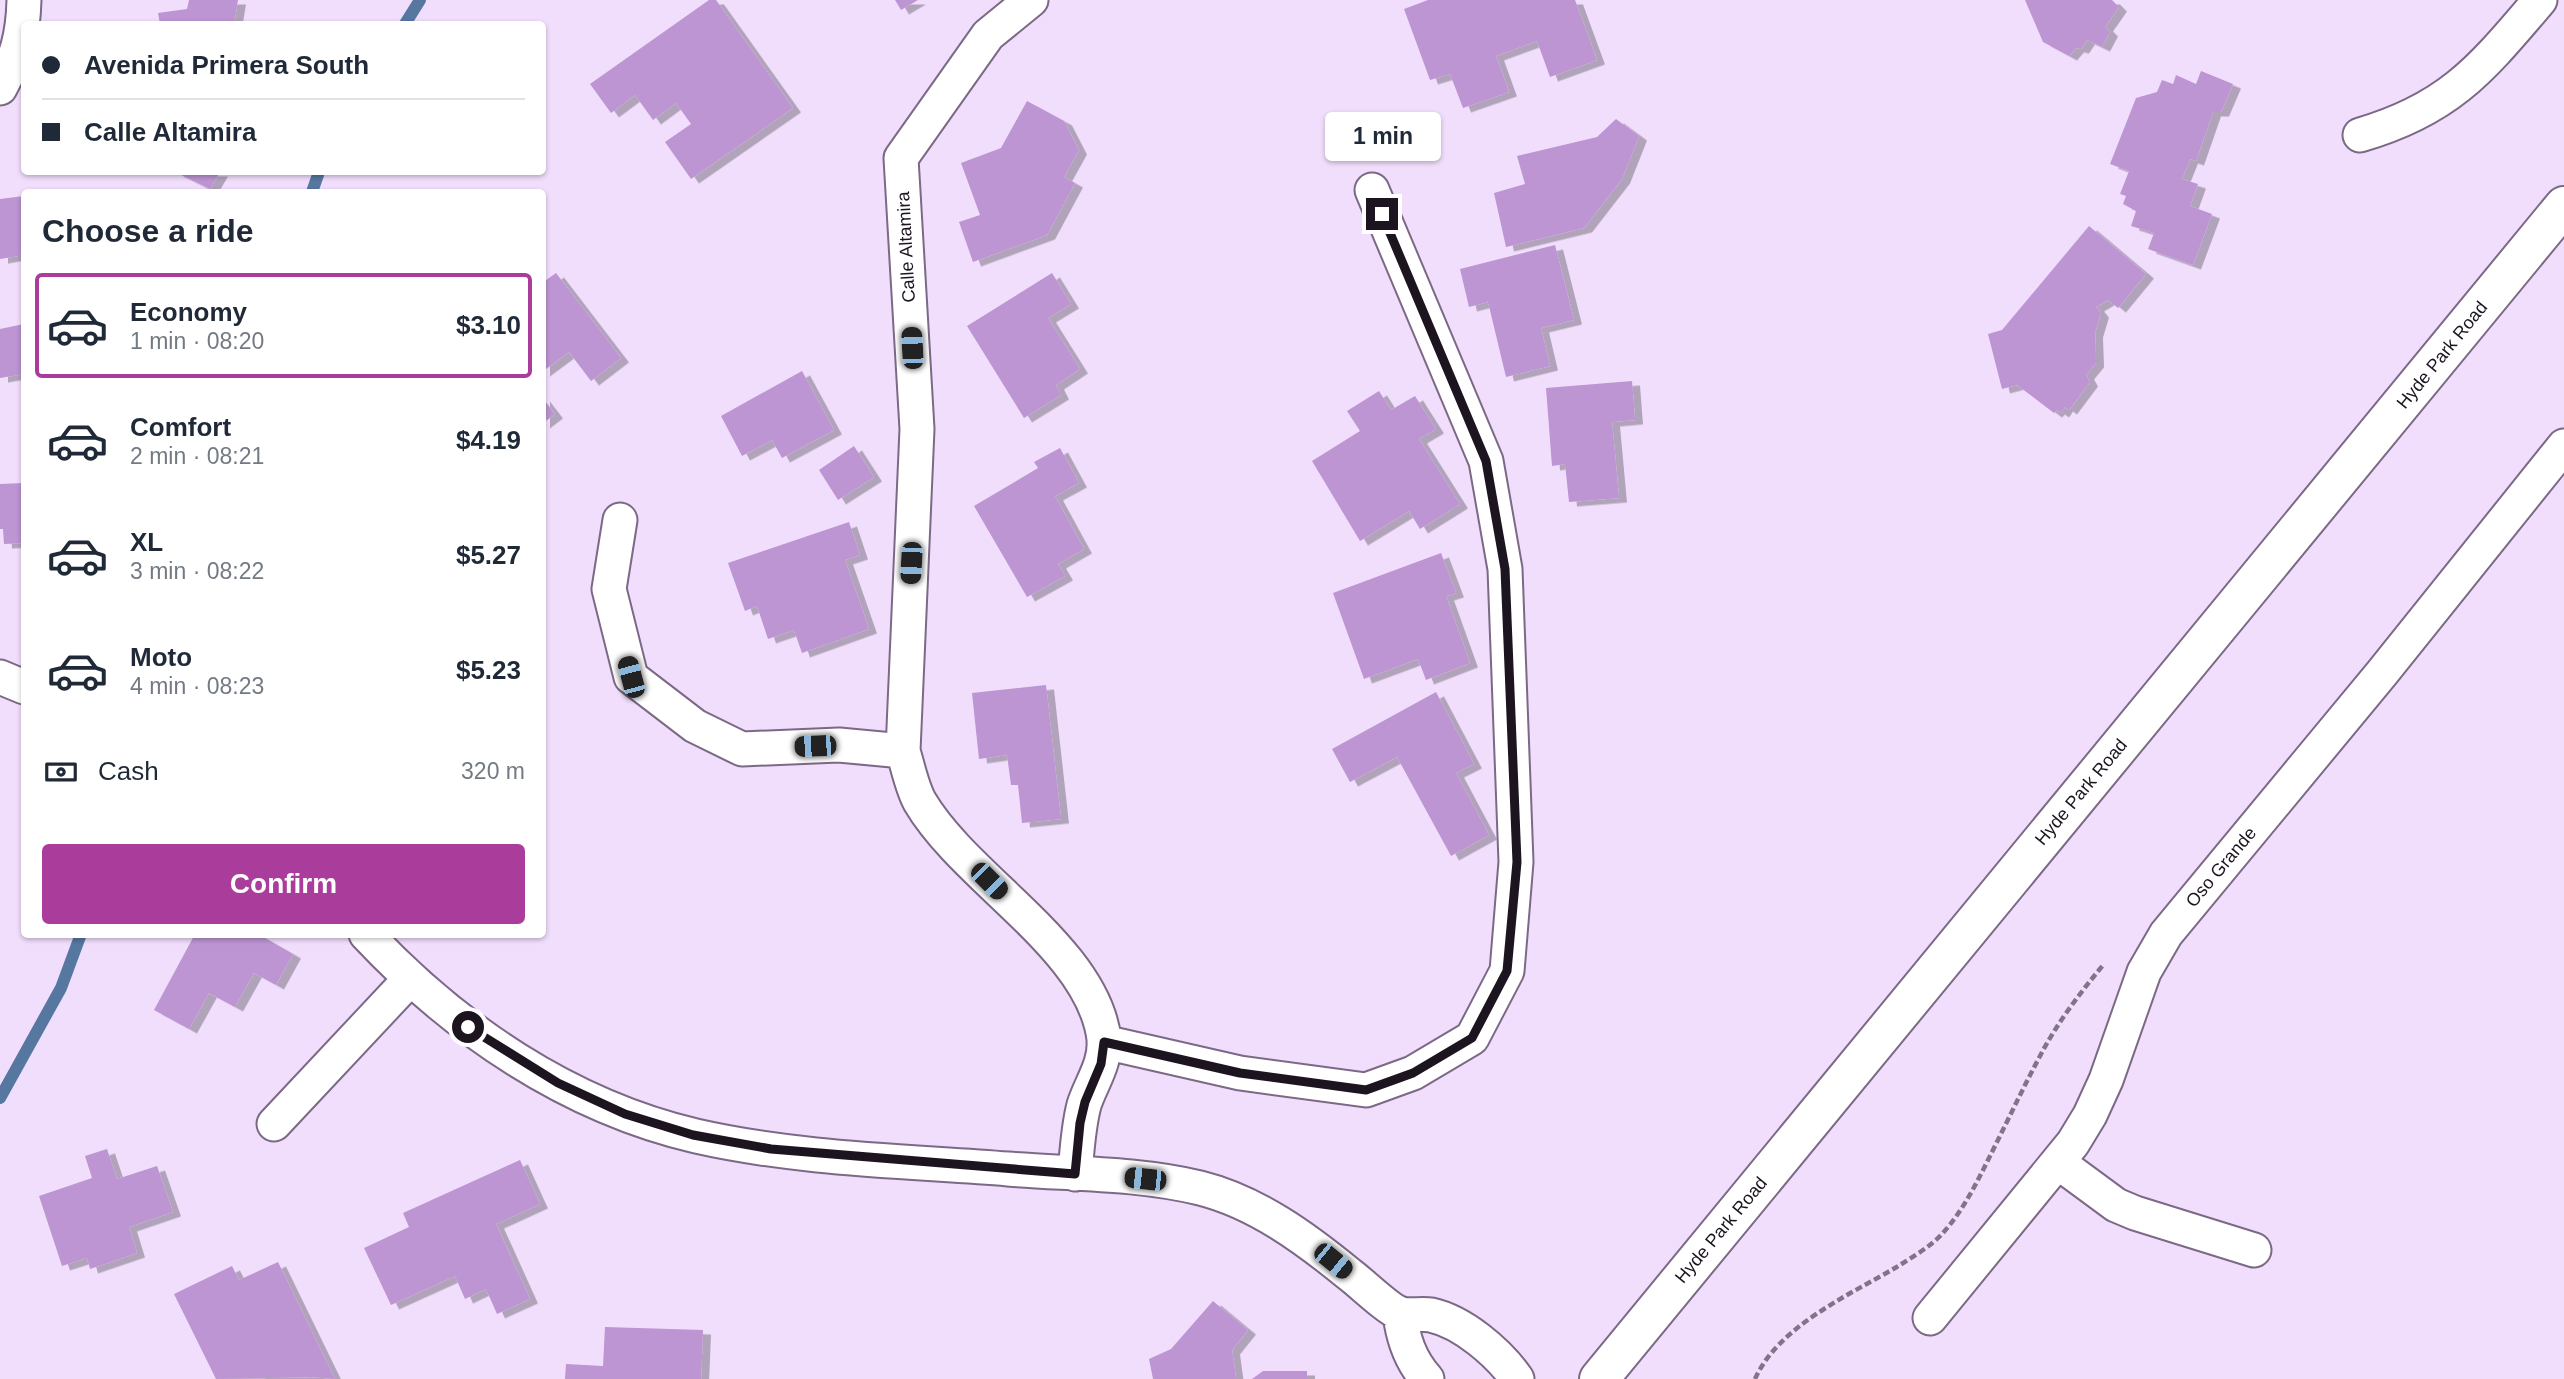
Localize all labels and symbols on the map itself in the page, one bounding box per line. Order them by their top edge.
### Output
callout: 1 min [1324,113,1440,162]
street label: Calle Altamira [893,190,919,303]
route end [1366,198,1398,230]
street label: Hyde Park Road [2393,297,2491,413]
car [901,326,924,370]
car [900,541,923,585]
car [616,654,647,700]
car [794,735,837,757]
street label: Hyde Park Road [2031,735,2131,849]
street label: Oso Grande [2182,823,2260,911]
car [967,859,1012,903]
route start [452,1011,484,1043]
car [1124,1166,1167,1192]
street label: Hyde Park Road [1671,1173,1771,1287]
car [1311,1240,1356,1282]

